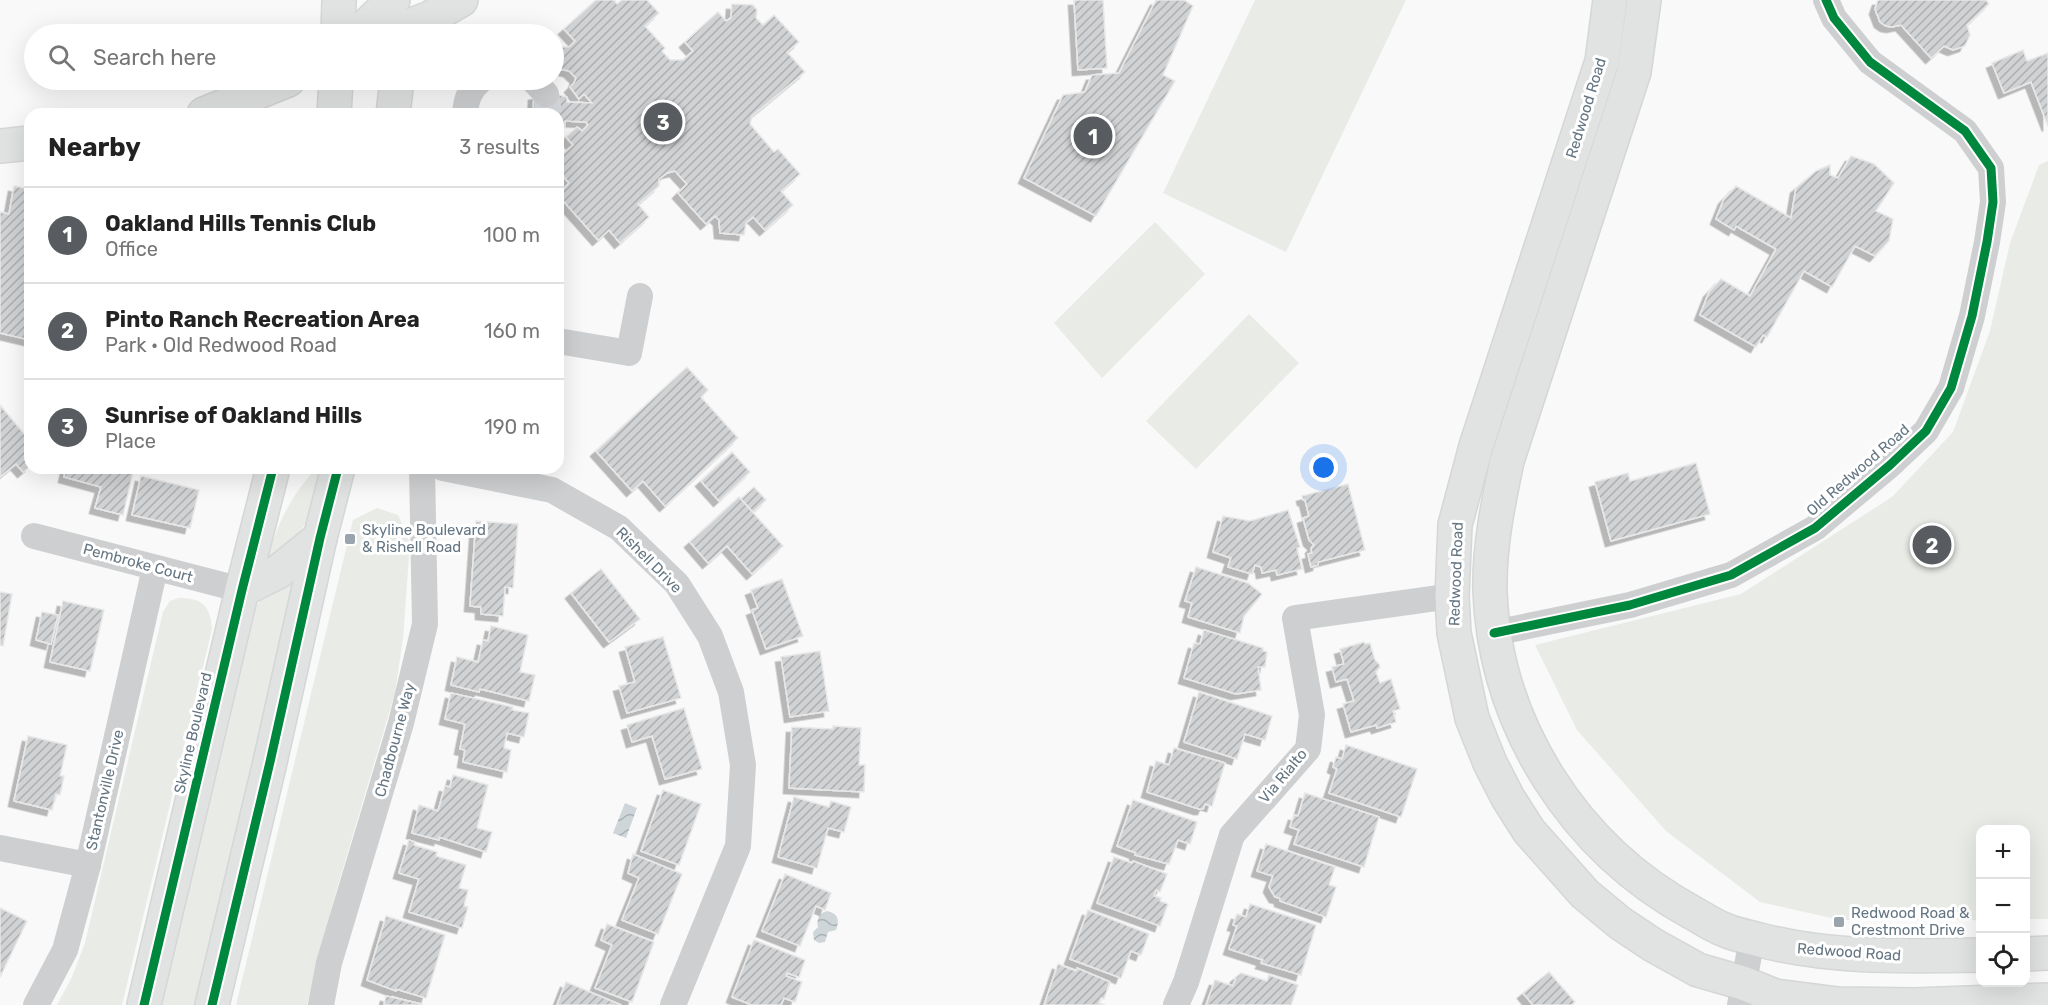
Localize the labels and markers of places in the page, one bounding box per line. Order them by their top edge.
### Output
pin: 3 [644,100,682,144]
pin: 1 [1074,114,1112,158]
place label: Skyline Boulevard & Rishell Road [362,521,486,556]
pin: 2 [1912,522,1952,568]
marker: Skyline Boulevard & Rishell Road [343,532,357,546]
place label: Redwood Road & Crestmont Drive [1851,904,1970,939]
marker: Redwood Road & Crestmont Drive [1832,915,1846,929]

